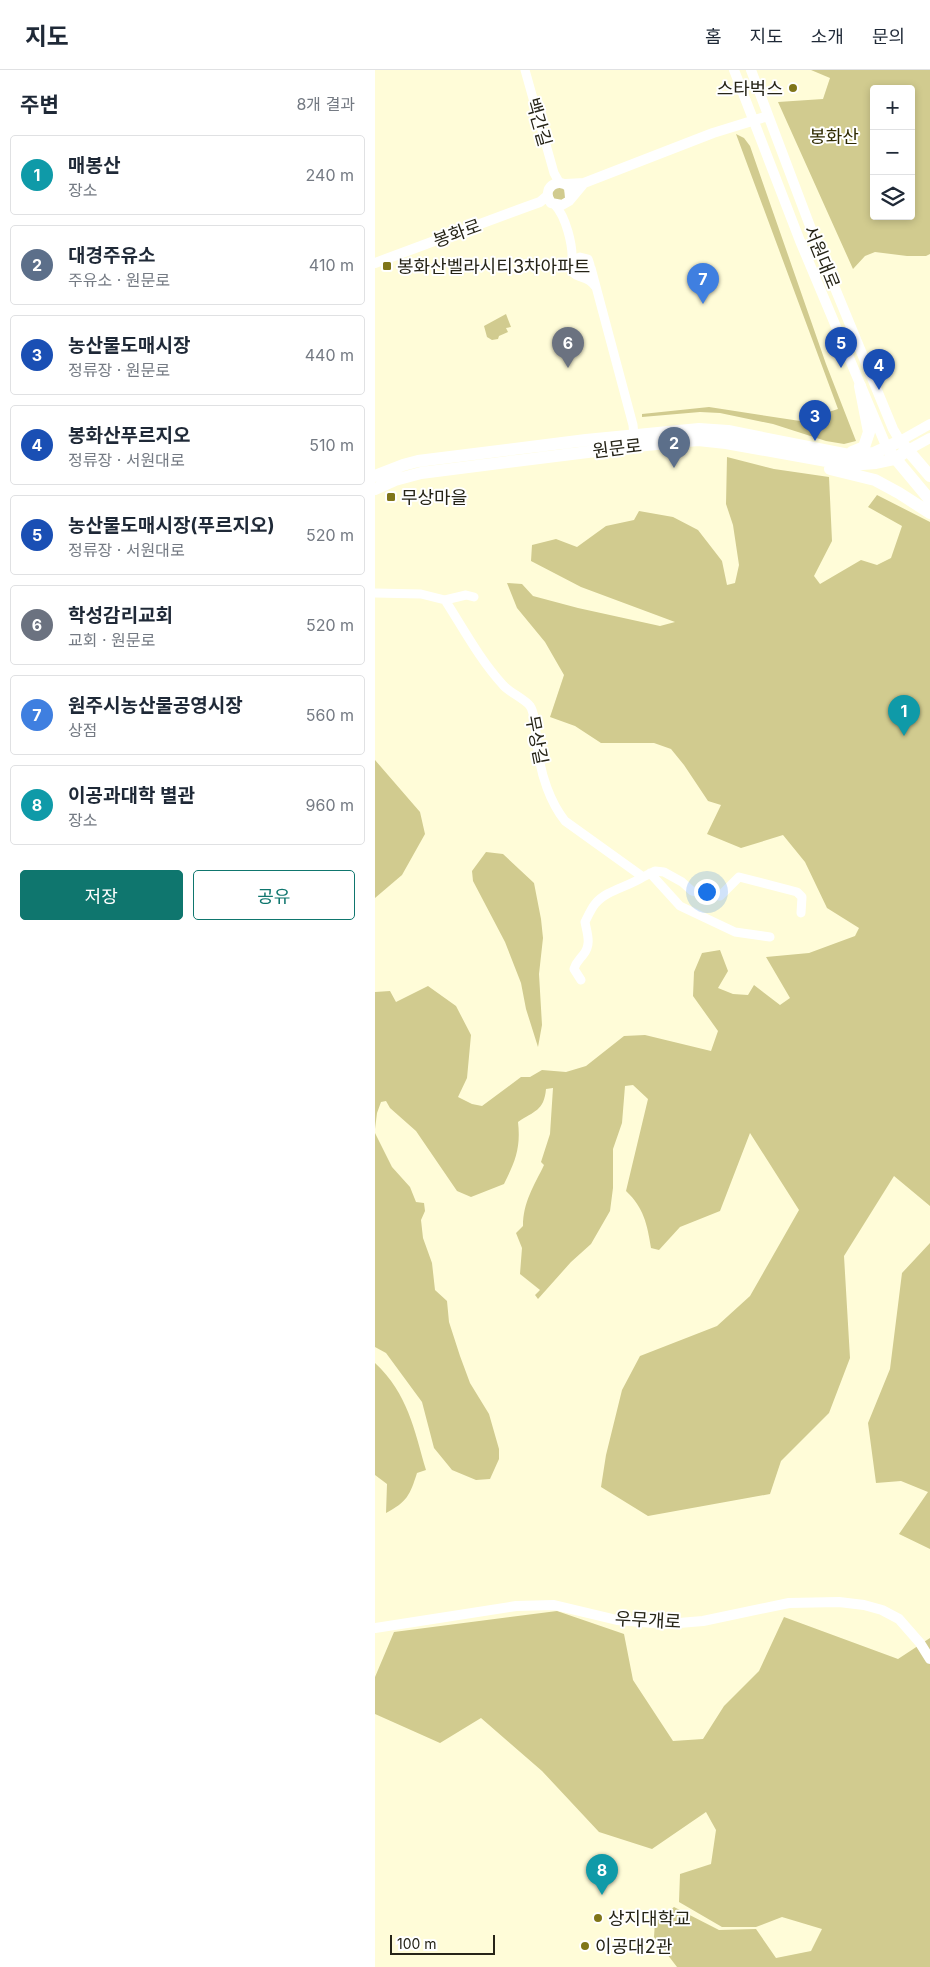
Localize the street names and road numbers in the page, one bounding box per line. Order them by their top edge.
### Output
street label: 백간길 [522,95,556,149]
street label: 봉화로 [430,215,484,251]
street label: 서원대로 [800,222,844,292]
street label: 원문로 [591,435,643,461]
street label: 무상길 [522,714,552,766]
street label: 우무개로 [614,1608,682,1632]

